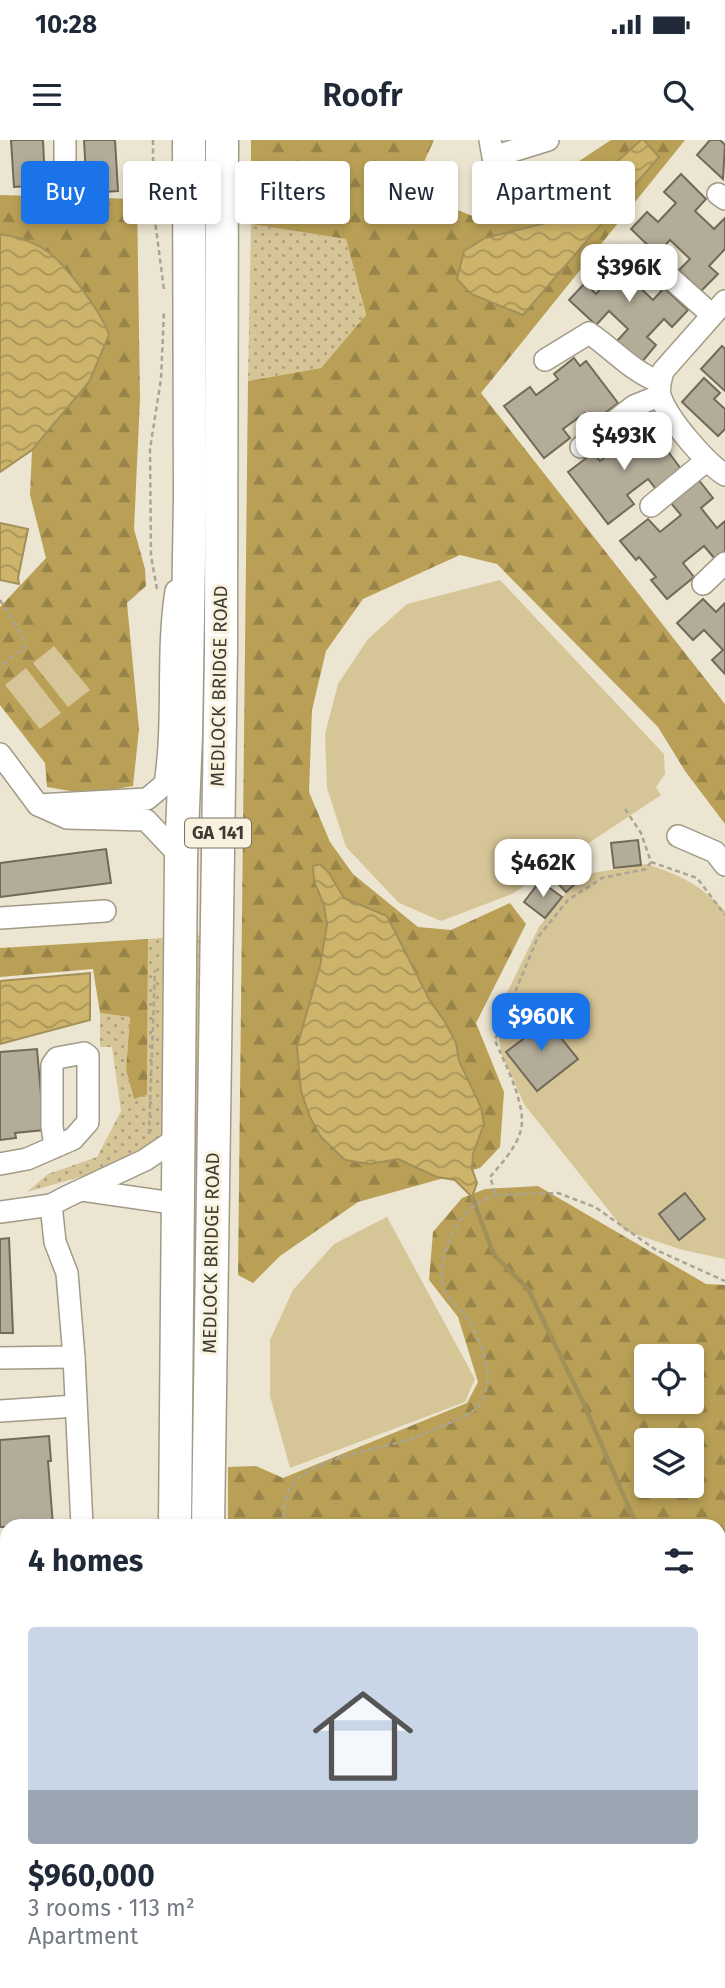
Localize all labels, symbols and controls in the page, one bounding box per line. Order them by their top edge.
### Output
text: 10:28 [35,9,97,40]
icon: menu [28,76,66,114]
text: Roofr [322,76,403,114]
icon: search [659,76,697,114]
chip: Buy [21,161,109,224]
chip: Rent [123,161,221,224]
chip: Filters [235,161,350,224]
chip: New [364,161,458,224]
chip: Apartment [472,161,635,224]
pin: $396K [580,244,678,304]
text: $396K [597,253,661,281]
pin: $493K [575,412,673,472]
text: $493K [592,421,656,449]
street label: MEDLOCK BRIDGE ROAD [206,585,232,787]
road number: GA 141 [185,818,251,848]
pin: $462K [494,840,592,899]
text: $462K [511,848,575,876]
pin: $960K [492,993,590,1053]
text: $960K [508,1002,574,1030]
street label: MEDLOCK BRIDGE ROAD [198,1152,224,1354]
map controls [634,1344,704,1498]
button: locate [634,1344,704,1414]
button: layers [634,1428,704,1498]
icon: filters [660,1542,698,1580]
text: 4 homes [28,1543,143,1579]
icon: home [300,1673,426,1799]
text: $960,000 [28,1858,155,1894]
text: 3 rooms · 113 m² [28,1894,195,1922]
text: Apartment [28,1922,138,1950]

